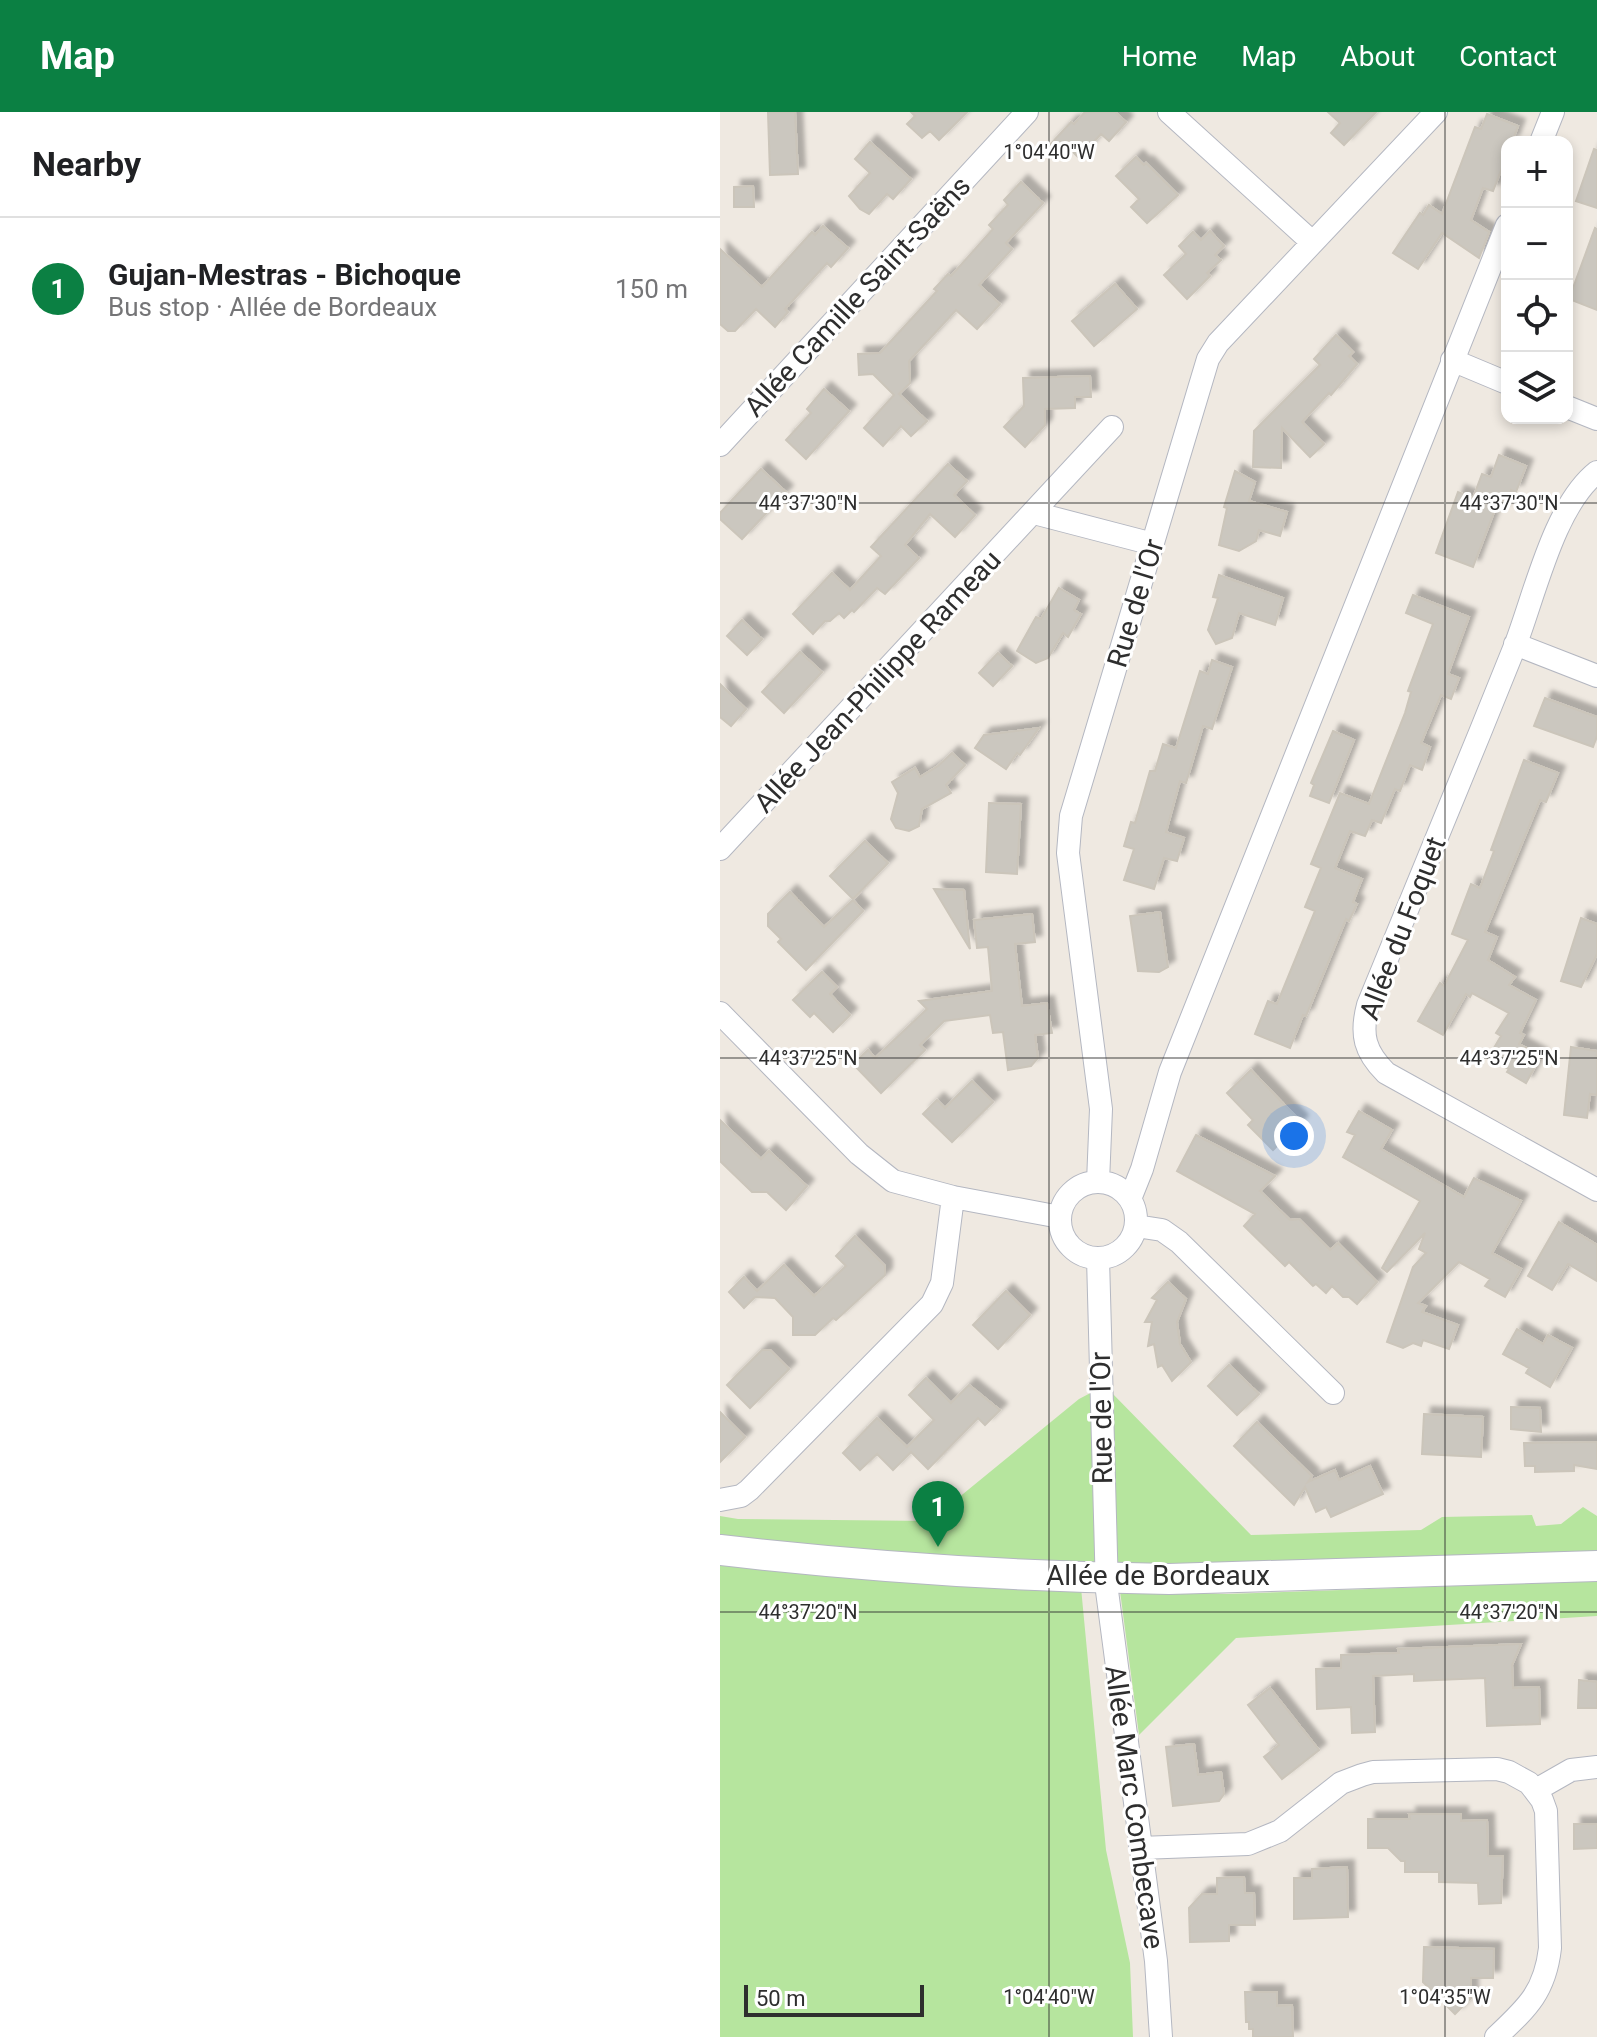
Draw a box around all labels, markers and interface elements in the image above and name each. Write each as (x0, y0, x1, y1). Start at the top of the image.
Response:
text: Map (40, 34, 115, 78)
text: Home (1122, 40, 1197, 73)
text: Map (1241, 40, 1297, 73)
text: About (1341, 40, 1415, 73)
text: Contact (1459, 40, 1557, 73)
map controls (1501, 136, 1573, 424)
button: + (1501, 136, 1573, 208)
text: 1°04'40"W (1003, 140, 1095, 164)
text: Nearby (32, 144, 141, 184)
street label: Allée Camille Saint-Saëns (737, 169, 977, 423)
button: − (1501, 208, 1573, 280)
text: Gujan-Mestras - Bichoque (108, 257, 461, 292)
text: 1 (51, 274, 65, 304)
text: 150 m (615, 274, 688, 304)
button: locate (1501, 280, 1573, 352)
text: Bus stop · Allée de Bordeaux (108, 292, 437, 322)
button: layers (1501, 352, 1573, 424)
text: 44°37'30"N (758, 491, 858, 515)
text: 44°37'30"N (1459, 491, 1559, 515)
street label: Rue de l'Or (1100, 534, 1171, 671)
street label: Allée Jean-Philippe Rameau (747, 543, 1008, 819)
street label: Allée du Foquet (1352, 832, 1452, 1024)
text: 44°37'25"N (758, 1046, 858, 1070)
text: 44°37'25"N (1459, 1046, 1559, 1070)
your location (1274, 1116, 1314, 1156)
street label: Rue de l'Or (1084, 1351, 1119, 1485)
pin: 1 (912, 1481, 964, 1547)
street label: Allée de Bordeaux (1046, 1559, 1270, 1592)
text: 44°37'20"N (758, 1600, 858, 1624)
text: 44°37'20"N (1459, 1600, 1559, 1624)
street label: Allée Marc Combecave (1098, 1663, 1171, 1951)
scale bar (744, 1981, 924, 2017)
text: 1°04'40"W (1003, 1985, 1095, 2009)
text: 1°04'35"W (1399, 1985, 1491, 2009)
text: 50 m (756, 1986, 805, 2011)

